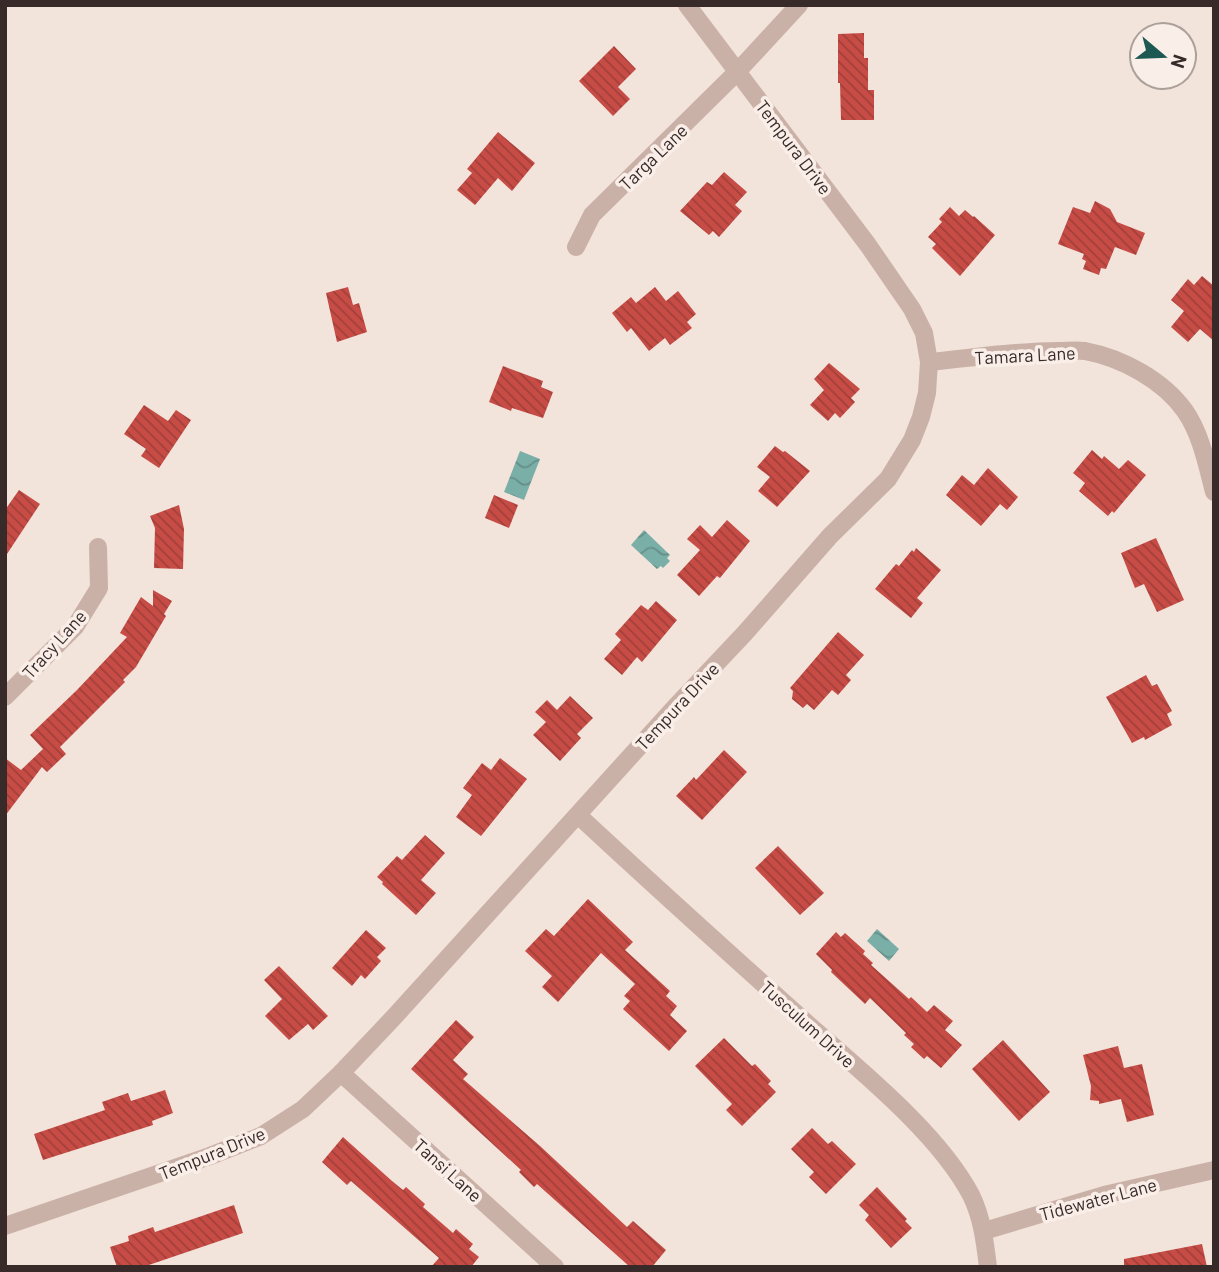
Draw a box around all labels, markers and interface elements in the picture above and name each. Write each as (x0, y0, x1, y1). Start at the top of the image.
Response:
north arrow (1128, 21, 1198, 91)
text: N (1167, 52, 1192, 71)
street label: Tempura Drive (751, 95, 837, 199)
street label: Targa Lane (614, 119, 692, 195)
street label: Tamara Lane (974, 341, 1076, 369)
street label: Tracy Lane (17, 605, 91, 683)
street label: Tempura Drive (631, 657, 723, 755)
street label: Tusculum Drive (756, 976, 860, 1072)
street label: Tempura Drive (156, 1122, 268, 1184)
street label: Tansi Lane (409, 1134, 487, 1206)
street label: Tidewater Lane (1037, 1173, 1159, 1225)

